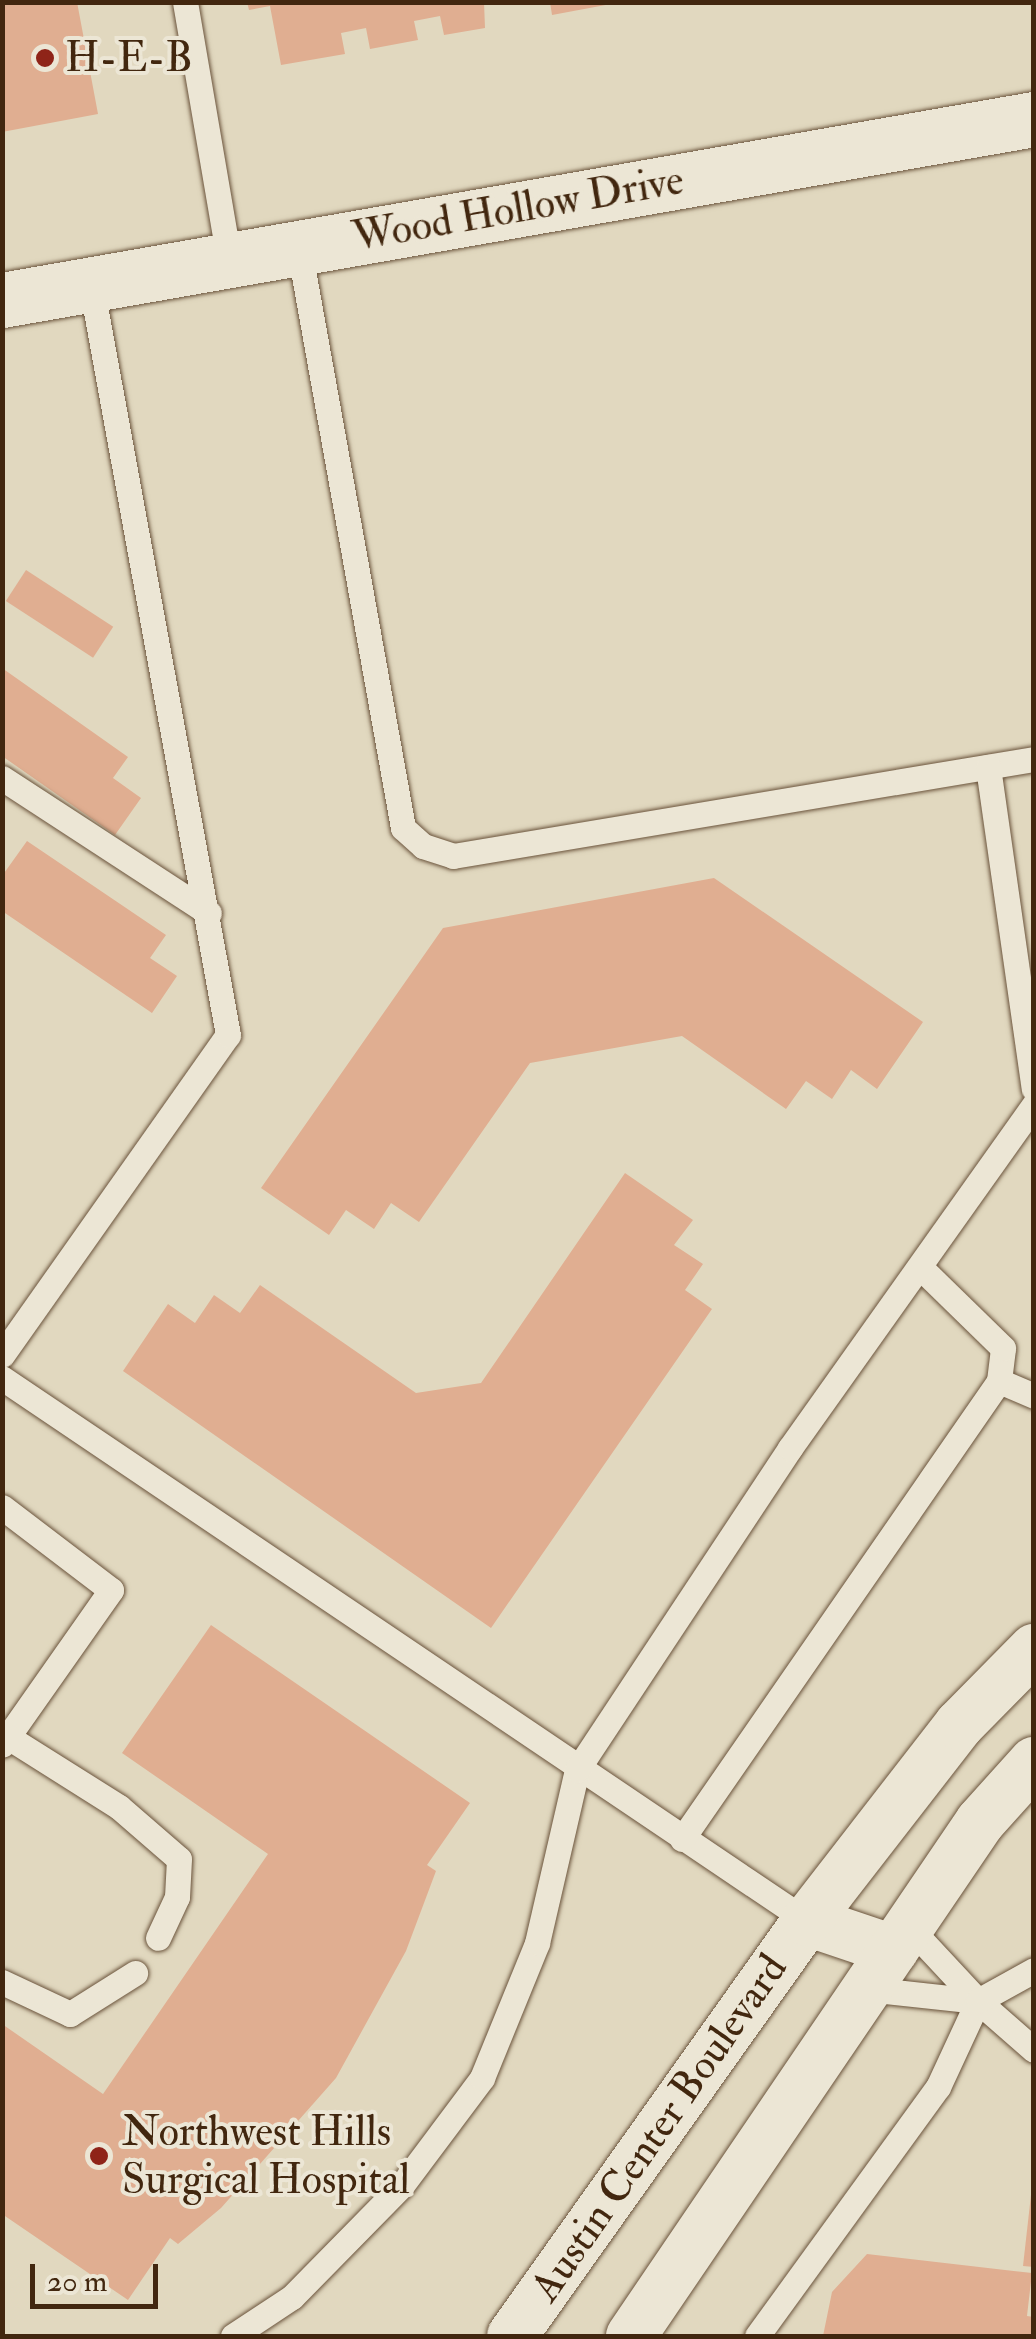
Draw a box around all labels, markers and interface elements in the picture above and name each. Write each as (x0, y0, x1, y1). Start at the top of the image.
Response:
place label: H-E-B (65, 33, 193, 83)
marker: H-E-B (34, 47, 56, 69)
street label: Wood Hollow Drive (349, 155, 687, 263)
street label: Austin Center Boulevard (520, 1945, 798, 2311)
place label: Northwest Hills Surgical Hospital (122, 2107, 410, 2206)
marker: Northwest Hills Surgical Hospital (86, 2143, 112, 2169)
scale bar (35, 2244, 162, 2306)
text: 20 m (47, 2263, 107, 2300)

